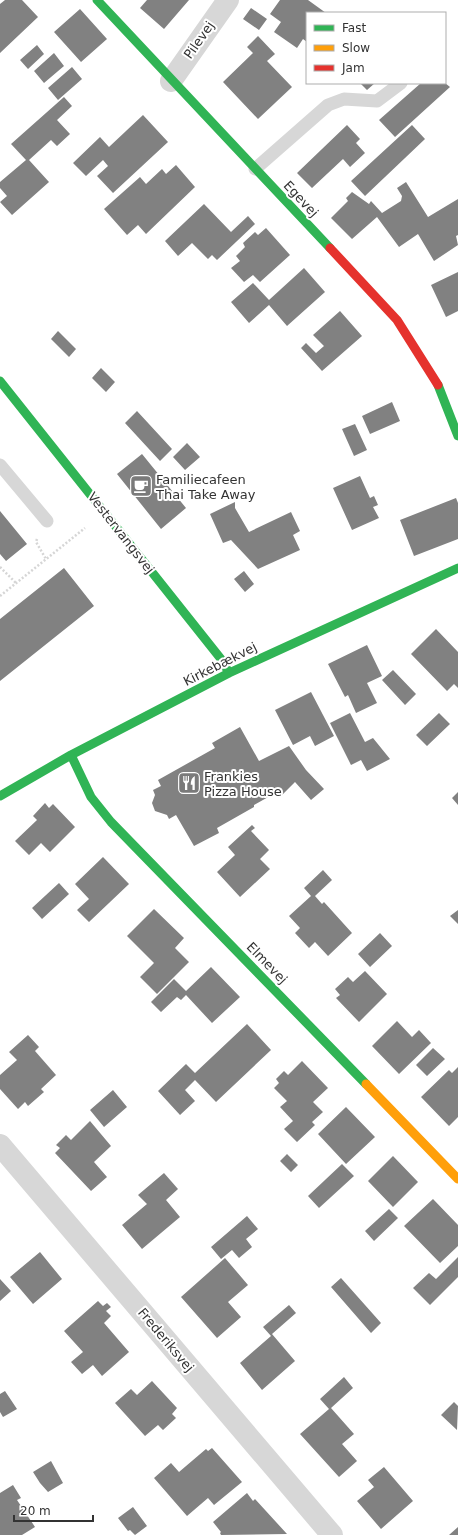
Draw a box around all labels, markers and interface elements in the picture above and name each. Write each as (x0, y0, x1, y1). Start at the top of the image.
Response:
legend (306, 12, 446, 84)
street label: Pilevej (181, 18, 217, 62)
text: Fast (342, 21, 366, 35)
text: Slow (342, 41, 370, 55)
text: Jam (341, 61, 365, 75)
street label: Egevej (281, 178, 321, 220)
place label: Familiecafeen Thai Take Away (155, 472, 256, 502)
cafe icon: Familiecafeen Thai Take Away (128, 473, 154, 499)
street label: Vestervangsvej (85, 489, 157, 577)
street label: Kirkebækvej (181, 639, 259, 689)
place label: Frankies Pizza House (204, 769, 282, 799)
restaurant icon: Frankies Pizza House (176, 770, 202, 796)
street label: Elmevej (244, 939, 290, 987)
street label: Frederiksvej (135, 1305, 197, 1375)
scale bar (14, 1497, 93, 1523)
text: 20 m (20, 1504, 51, 1518)

